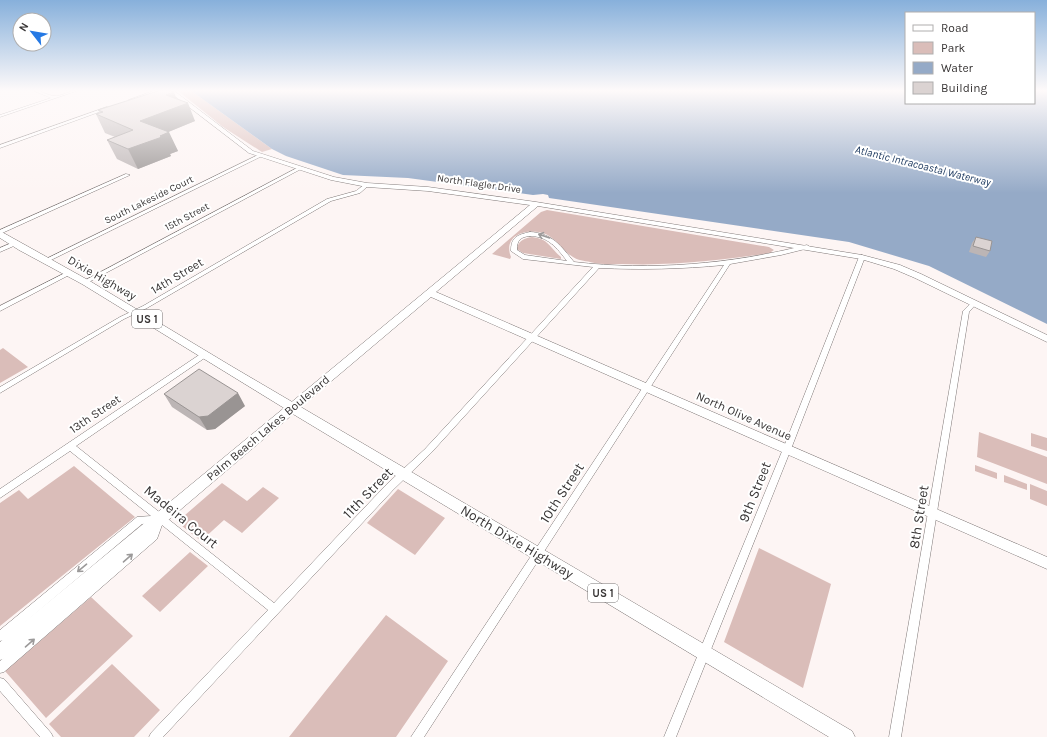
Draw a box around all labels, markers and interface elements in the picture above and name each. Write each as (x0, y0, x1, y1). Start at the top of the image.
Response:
north arrow (12, 12, 52, 52)
legend (905, 12, 1035, 104)
text: N (16, 20, 31, 34)
text: Road (941, 21, 969, 35)
text: Park (941, 41, 966, 55)
text: Water (941, 61, 974, 75)
text: Building (941, 81, 988, 95)
water label: Atlantic Intracoastal Waterway (854, 143, 993, 189)
street label: North Flagler Drive (436, 172, 522, 196)
street label: South Lakeside Court (103, 173, 196, 227)
street label: 15th Street (163, 200, 211, 234)
one-way arrow (539, 232, 551, 240)
street label: Dixie Highway (65, 253, 139, 303)
street label: 14th Street (148, 255, 206, 297)
road number: US 1 (132, 310, 162, 328)
street label: Palm Beach Lakes Boulevard (204, 372, 332, 484)
street label: North Olive Avenue (694, 389, 794, 443)
street label: 13th Street (67, 392, 124, 436)
street label: 9th Street (735, 459, 775, 525)
street label: 10th Street (536, 460, 588, 526)
street label: 11th Street (339, 464, 397, 522)
street label: Madeira Court (141, 482, 221, 552)
street label: 8th Street (906, 484, 932, 550)
street label: North Dixie Highway (457, 502, 577, 583)
one-way arrow (123, 553, 134, 562)
one-way arrow (77, 563, 88, 572)
road number: US 1 (588, 584, 618, 602)
one-way arrow (24, 638, 35, 647)

